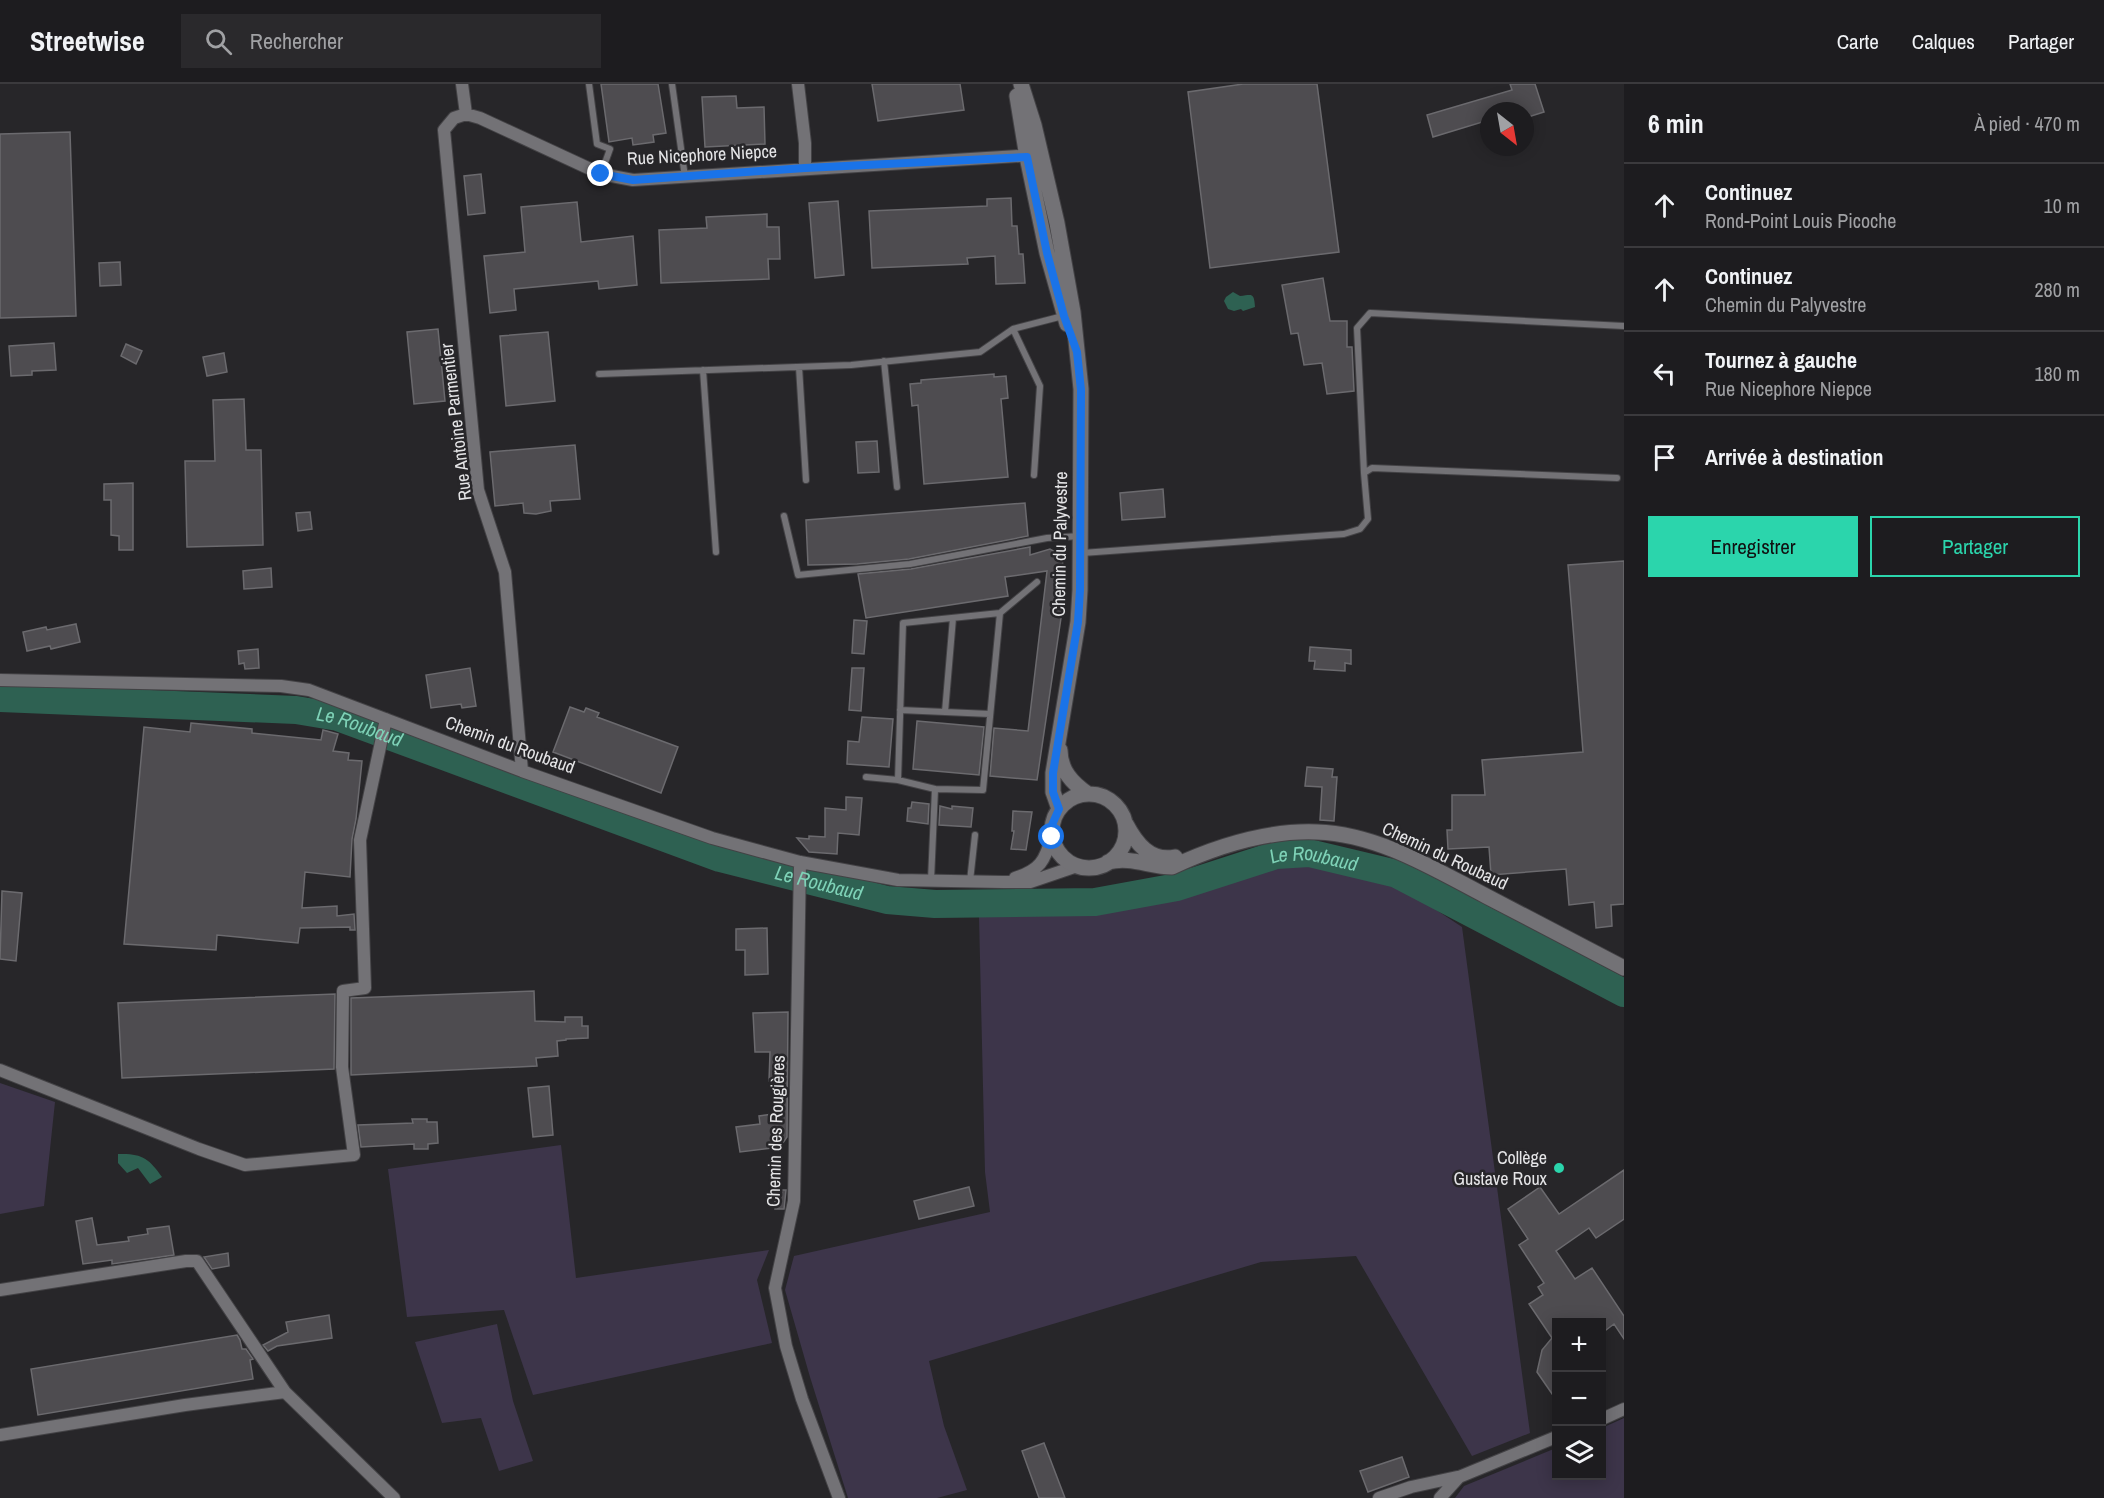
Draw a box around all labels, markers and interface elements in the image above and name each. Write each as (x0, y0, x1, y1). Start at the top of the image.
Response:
search box (181, 14, 601, 68)
text: Streetwise (30, 22, 145, 60)
icon: search (202, 25, 235, 58)
text: Rechercher (250, 26, 343, 56)
text: Carte (1837, 27, 1879, 56)
text: Calques (1912, 27, 1975, 56)
text: Partager (2008, 27, 2074, 56)
north arrow (1480, 102, 1534, 156)
text: 6 min (1648, 106, 1704, 141)
text: À pied · 470 m (1974, 110, 2080, 137)
street label: Rue Nicephore Niepce (626, 138, 778, 171)
route end (587, 160, 613, 186)
text: Continuez (1705, 177, 1792, 207)
icon: ahead (1648, 189, 1681, 222)
text: 10 m (2044, 192, 2080, 219)
text: Rond-Point Louis Picoche (1705, 207, 1896, 234)
text: Continuez (1705, 261, 1792, 291)
icon: ahead (1648, 273, 1681, 306)
text: 280 m (2034, 276, 2080, 303)
text: Chemin du Palyvestre (1705, 291, 1866, 318)
street label: Rue Antoine Parmentier (433, 342, 478, 502)
text: Tournez à gauche (1705, 345, 1857, 375)
icon: left (1648, 357, 1681, 390)
text: 180 m (2034, 360, 2080, 387)
text: Rue Nicephore Niepce (1705, 375, 1872, 402)
icon: arrive (1648, 441, 1681, 474)
text: Arrivée à destination (1705, 442, 1883, 472)
street label: Chemin du Palyvestre (1046, 471, 1073, 617)
button: Enregistrer (1648, 516, 1858, 577)
button: Partager (1870, 516, 2080, 577)
water label: Le Roubaud (315, 700, 407, 753)
street label: Chemin du Roubaud (442, 709, 578, 780)
street label: Chemin du Roubaud (1378, 815, 1512, 896)
route start (1038, 823, 1064, 849)
water label: Le Roubaud (1266, 839, 1362, 877)
water label: Le Roubaud (772, 858, 867, 907)
street label: Chemin des Rougières (760, 1055, 791, 1207)
place label: Collège Gustave Roux (1453, 1145, 1548, 1191)
marker: Collège Gustave Roux (1552, 1161, 1566, 1175)
map controls (1552, 1318, 1606, 1480)
button: + (1552, 1318, 1606, 1372)
button: − (1552, 1372, 1606, 1426)
button: layers (1552, 1426, 1606, 1480)

